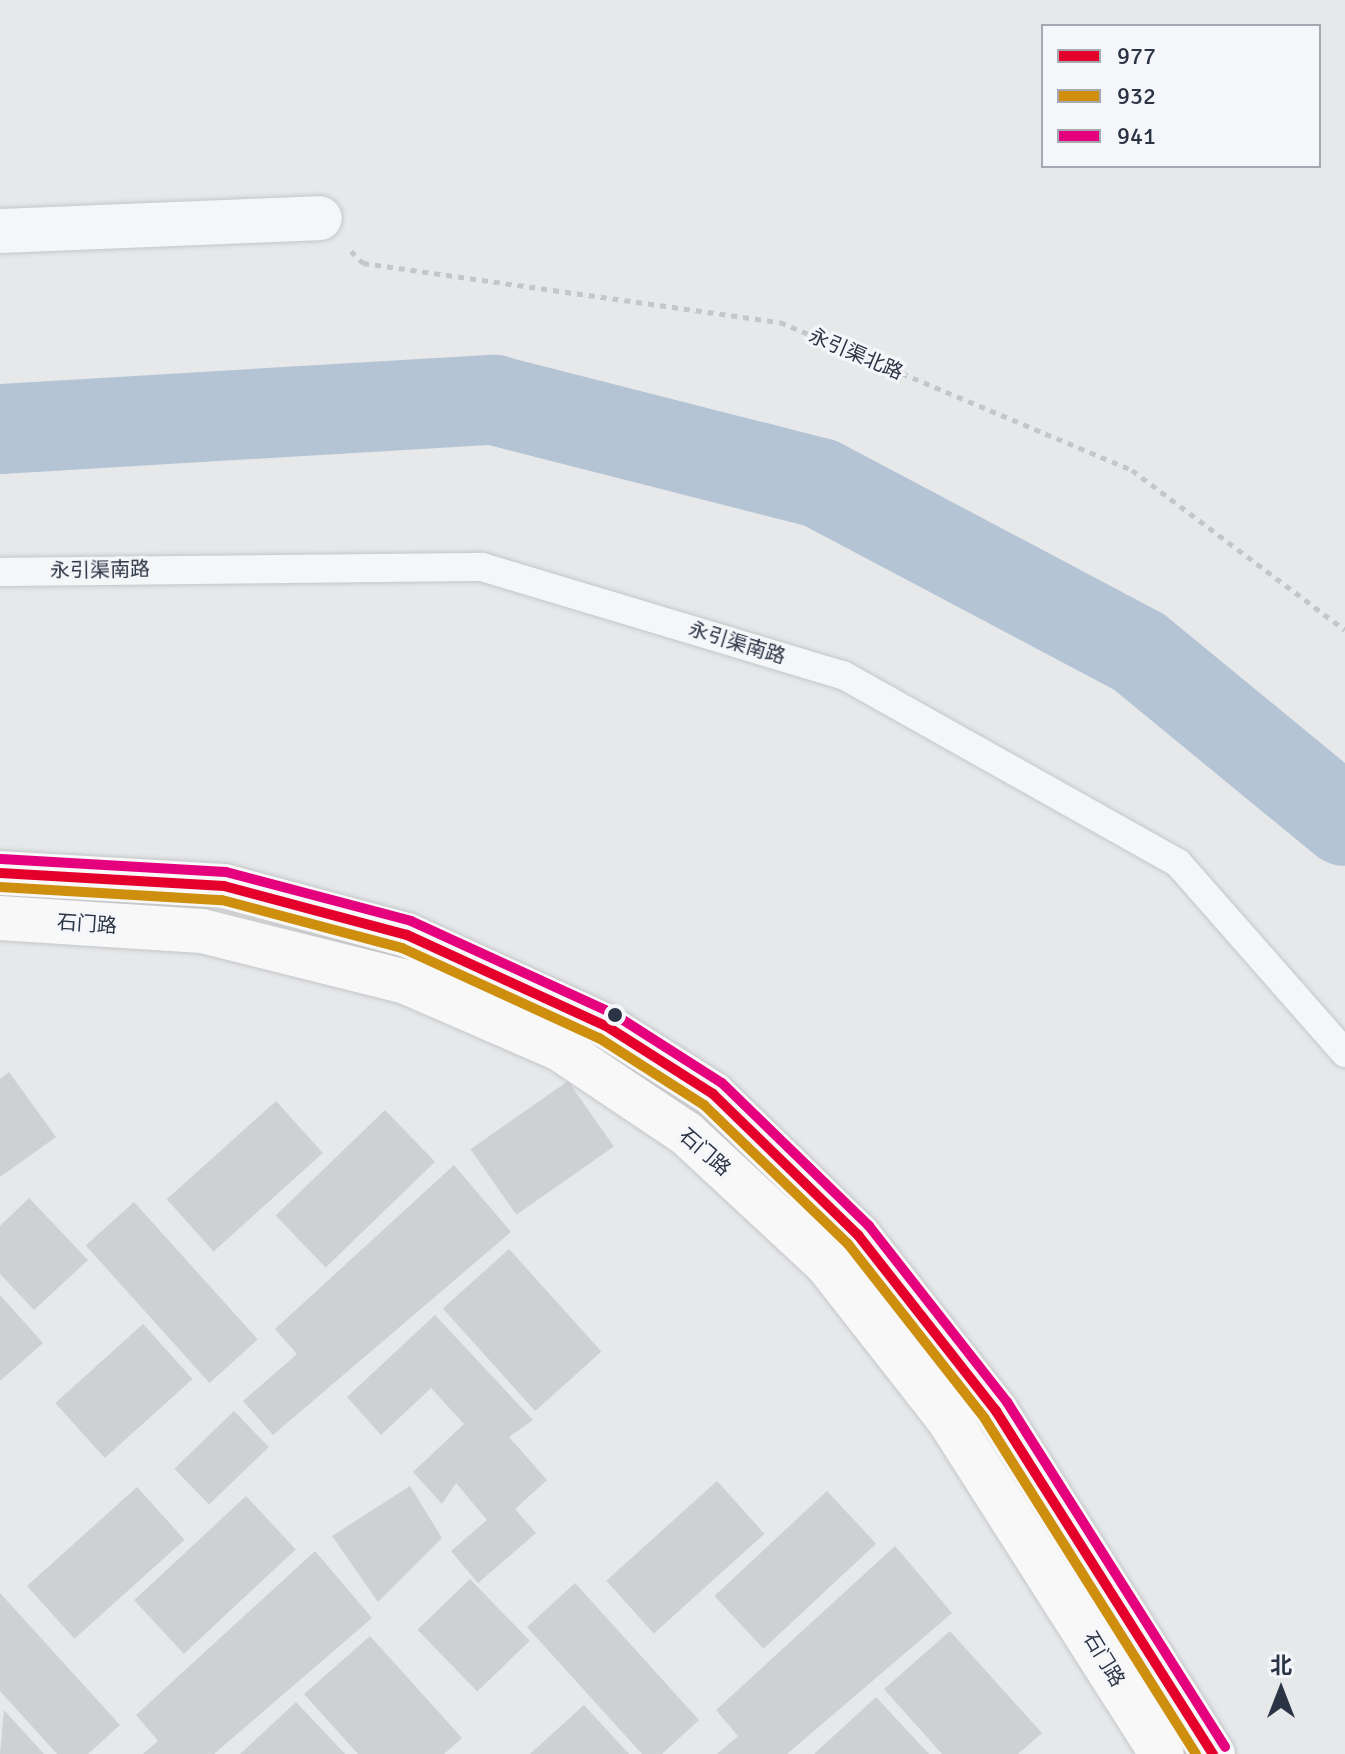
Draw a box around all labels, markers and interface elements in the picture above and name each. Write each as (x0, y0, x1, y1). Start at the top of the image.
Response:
legend (1041, 24, 1321, 168)
text: 977 (1117, 41, 1156, 71)
text: 932 (1117, 81, 1156, 111)
text: 941 (1117, 121, 1156, 151)
street label: 永引渠北路 (805, 323, 907, 385)
street label: 永引渠南路 (50, 557, 150, 583)
street label: 永引渠南路 (686, 617, 788, 669)
street label: 石门路 (56, 910, 118, 938)
unlabelled marker (607, 1007, 623, 1023)
street label: 石门路 (674, 1123, 736, 1181)
street label: 石门路 (1078, 1627, 1130, 1691)
north arrow (1241, 1650, 1321, 1730)
text: 北 (1270, 1652, 1292, 1679)

